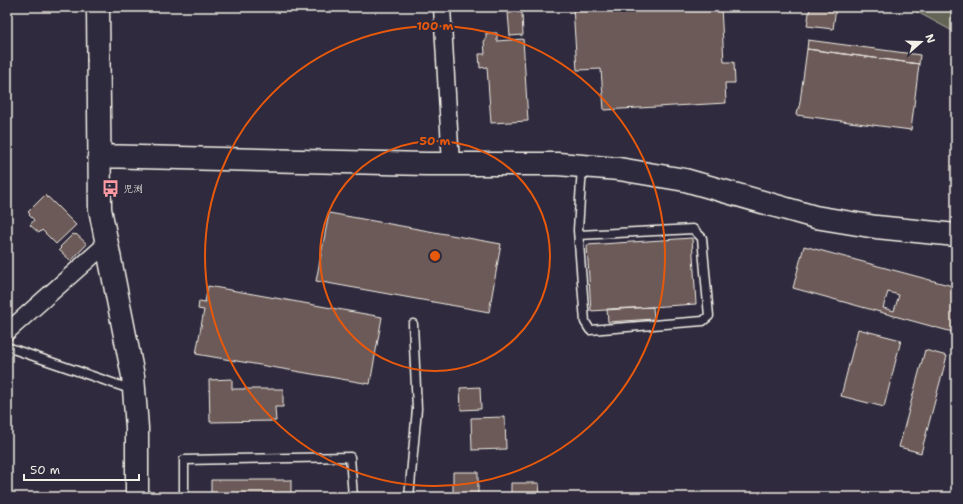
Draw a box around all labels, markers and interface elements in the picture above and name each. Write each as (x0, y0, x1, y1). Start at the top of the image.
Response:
text: 100 m (417, 18, 454, 34)
north arrow (901, 22, 941, 62)
text: N (921, 32, 939, 46)
text: 50 m (420, 133, 451, 149)
bus stop icon: 児渕 (100, 178, 120, 198)
place label: 児渕 (123, 182, 143, 195)
centre of rings (428, 249, 442, 263)
scale bar (24, 456, 139, 482)
text: 50 m (30, 462, 60, 478)

